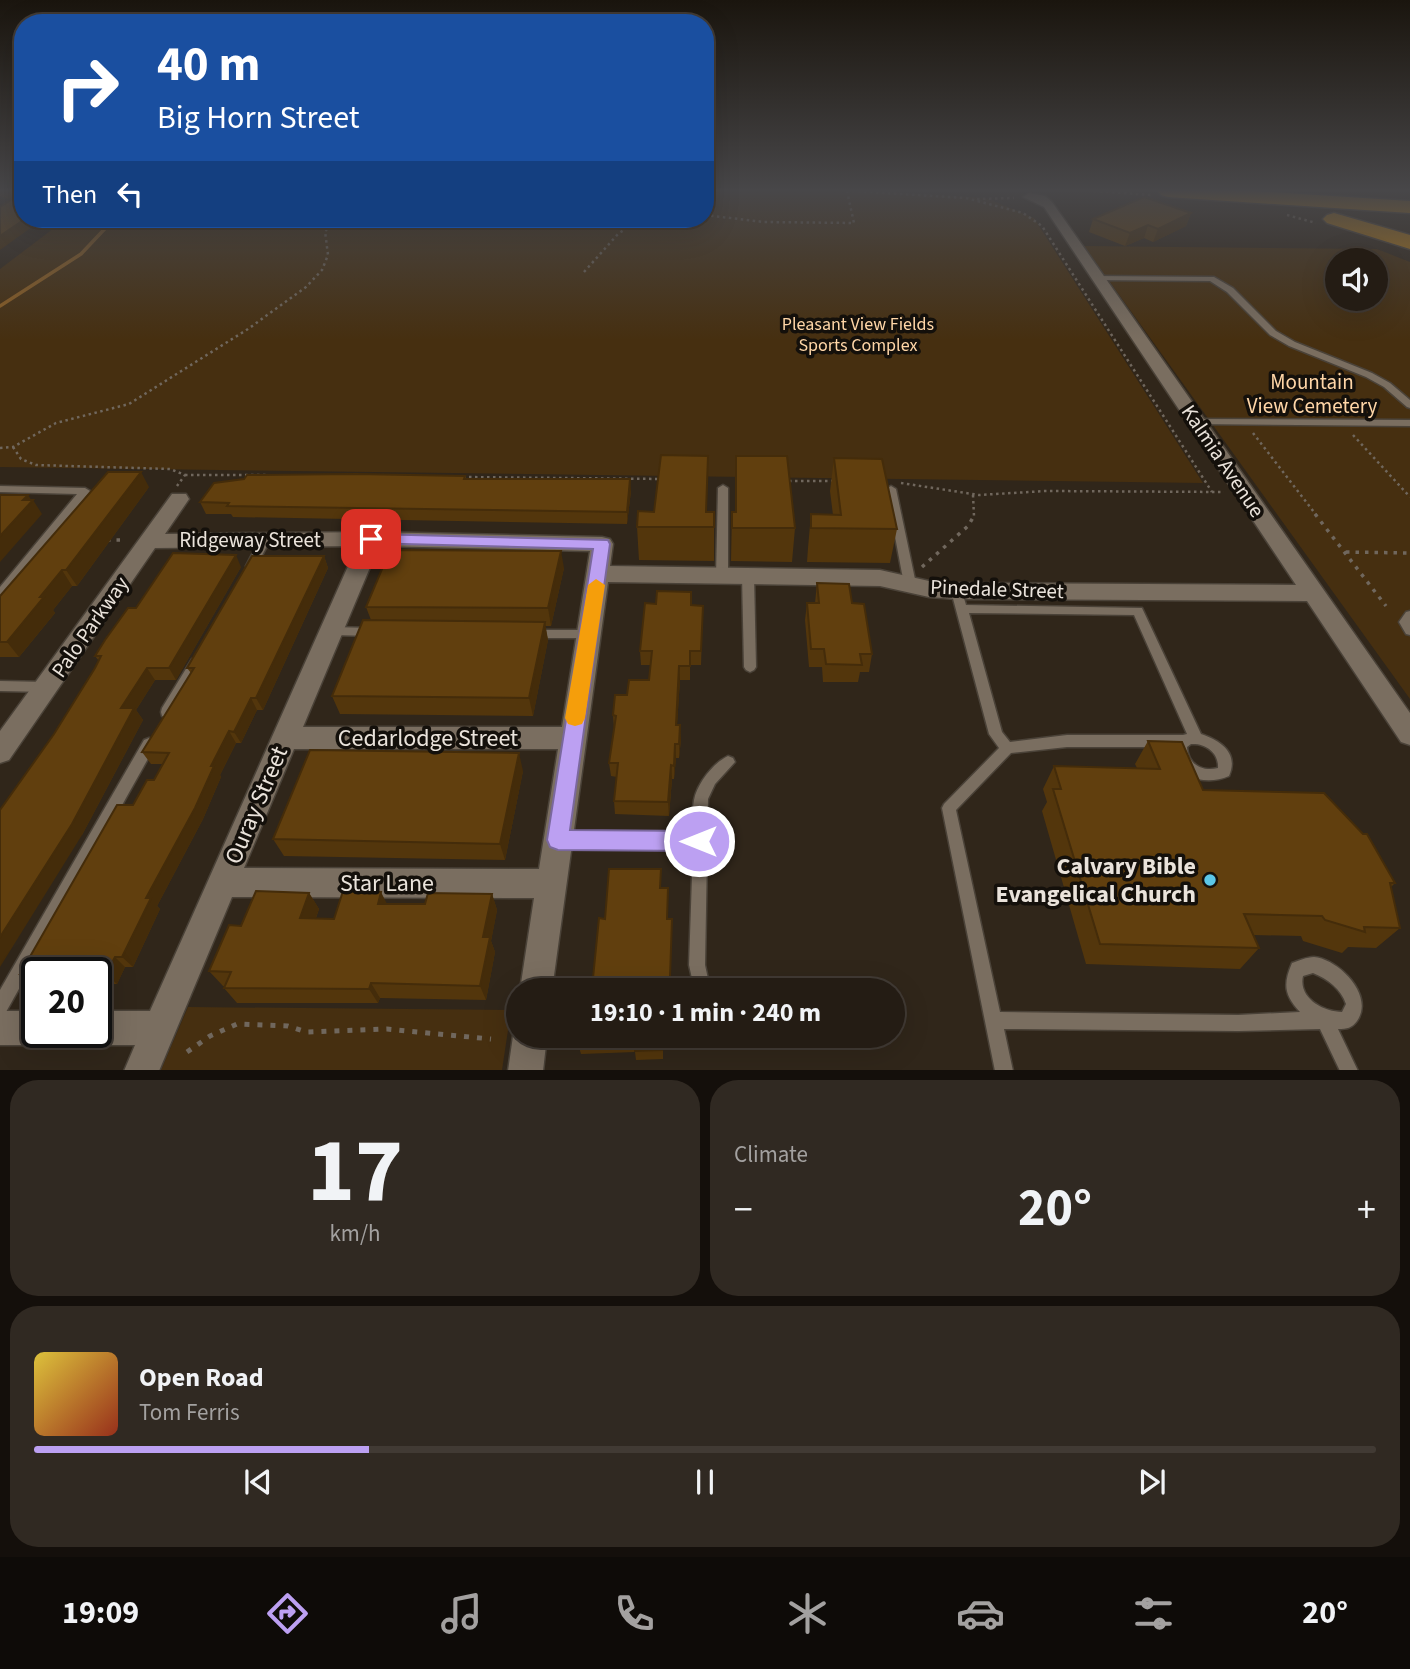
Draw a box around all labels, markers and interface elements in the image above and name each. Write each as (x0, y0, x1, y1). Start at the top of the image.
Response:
text: 40 m (157, 30, 261, 100)
icon: right (42, 42, 133, 133)
text: Big Horn Street (157, 95, 360, 141)
icon: left (111, 175, 149, 213)
text: Then (42, 176, 97, 213)
map controls (1325, 248, 1388, 311)
button: sound (1325, 248, 1388, 311)
park label: Pleasant View Fields Sports Complex (782, 312, 934, 358)
park label: Mountain View Cemetery (1247, 367, 1378, 421)
street label: Kalmia Avenue (1174, 399, 1272, 523)
pin (341, 509, 401, 569)
icon: arrive (352, 520, 390, 558)
street label: Ridgeway Street (179, 525, 321, 555)
street label: Palo Parkway (44, 570, 136, 684)
street label: Pinedale Street (930, 572, 1064, 606)
street label: Cedarlodge Street (338, 721, 518, 756)
street label: Ouray Street (216, 741, 297, 870)
position arrow (662, 804, 736, 878)
place label: Calvary Bible Evangelical Church (995, 849, 1196, 912)
street label: Star Lane (340, 866, 434, 901)
marker: Calvary Bible Evangelical Church (1202, 872, 1218, 888)
speed limit sign: 20 (21, 957, 112, 1048)
text: 19:10 · 1 min · 240 m (590, 994, 821, 1031)
text: 17 (307, 1107, 403, 1236)
text: Climate (734, 1138, 808, 1171)
text: 20° (1018, 1172, 1092, 1246)
text: − (734, 1183, 753, 1237)
text: + (1357, 1183, 1376, 1237)
text: km/h (329, 1217, 381, 1250)
text: Open Road (139, 1359, 264, 1396)
text: Tom Ferris (139, 1396, 240, 1429)
icon: previous (239, 1463, 277, 1501)
icon: pause (686, 1463, 724, 1501)
icon: next (1133, 1463, 1171, 1501)
icon: directions (263, 1589, 312, 1638)
icon: music (437, 1589, 486, 1638)
icon: phone (610, 1589, 659, 1638)
icon: climate (783, 1589, 832, 1638)
icon: car (956, 1589, 1005, 1638)
icon: filters (1129, 1589, 1178, 1638)
text: 19:09 (62, 1590, 139, 1636)
text: 20° (1302, 1590, 1348, 1636)

